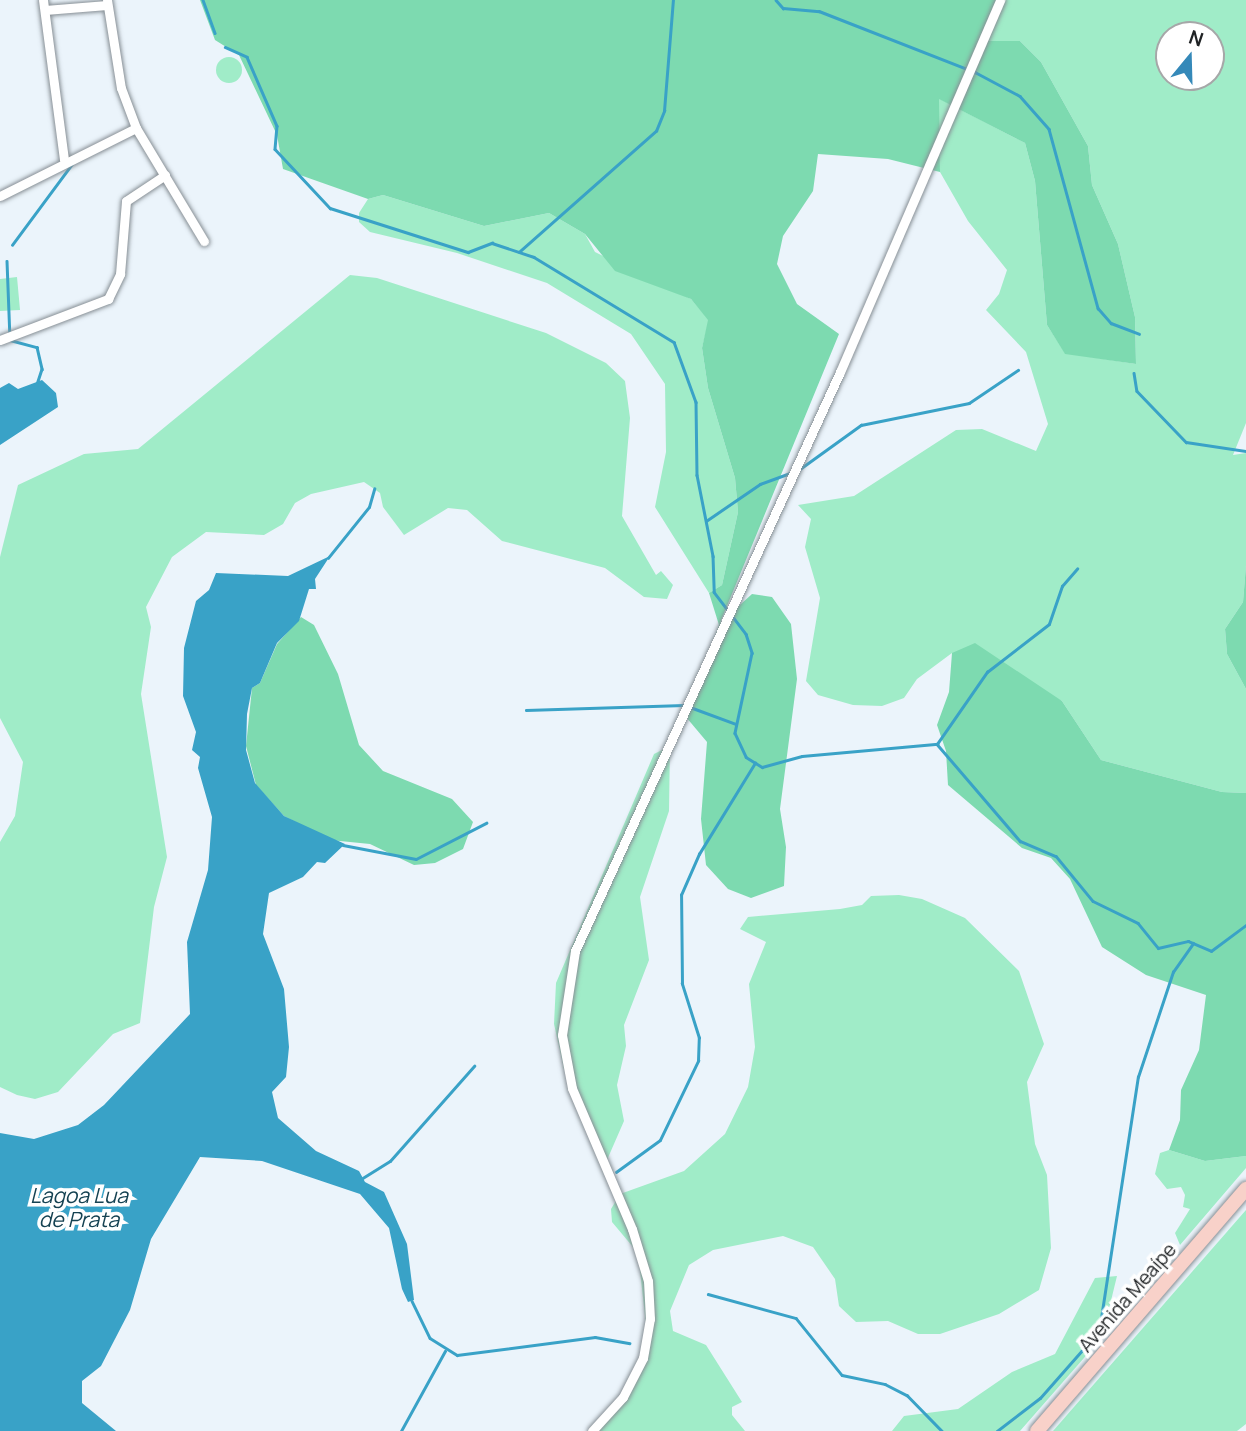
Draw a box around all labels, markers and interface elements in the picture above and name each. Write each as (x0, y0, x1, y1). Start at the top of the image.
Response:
north arrow (1155, 21, 1225, 91)
text: N (1185, 24, 1207, 53)
water label: Lagoa Lua de Prata (30, 1182, 128, 1232)
street label: Avenida Meaípe (1074, 1239, 1182, 1357)

